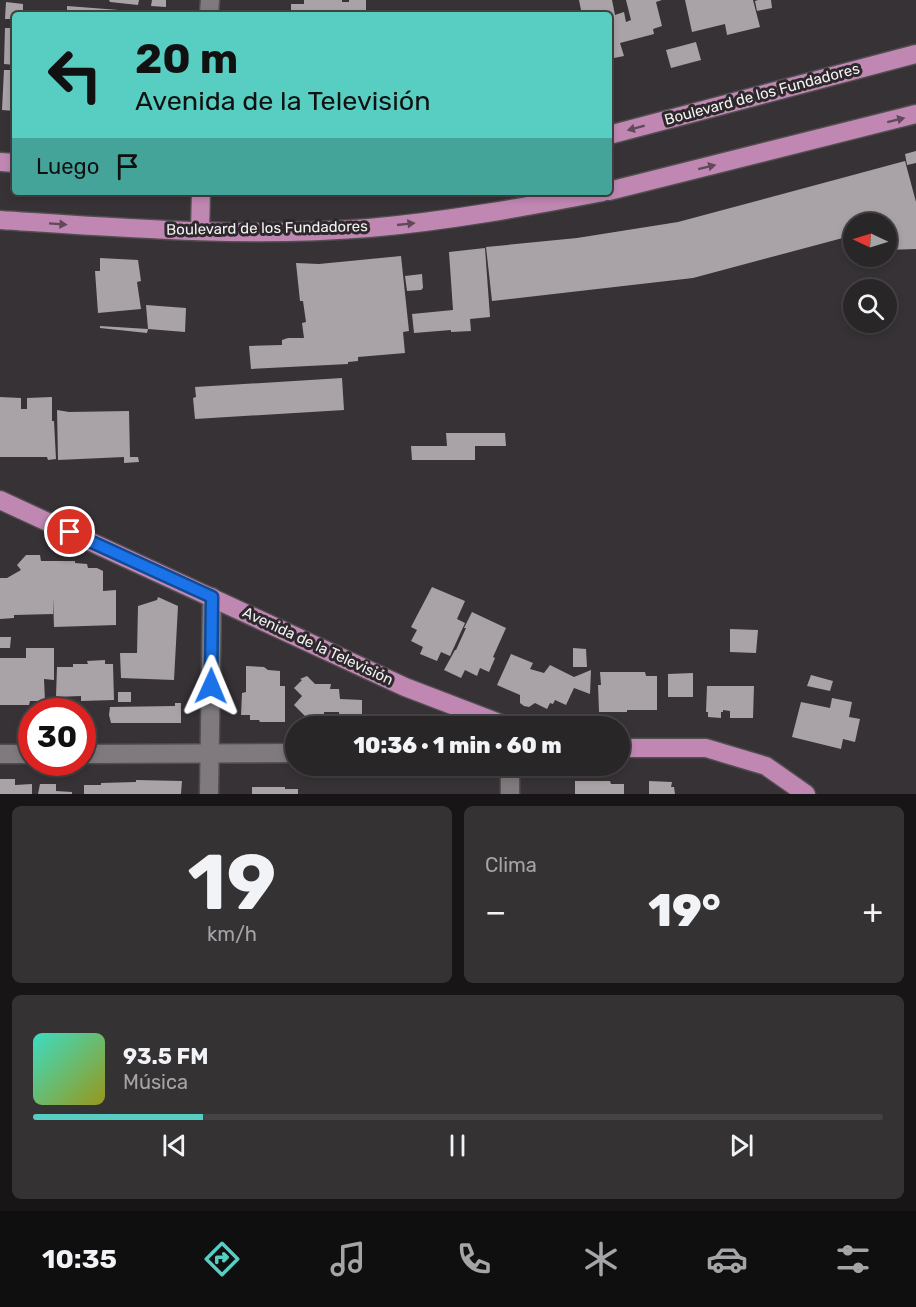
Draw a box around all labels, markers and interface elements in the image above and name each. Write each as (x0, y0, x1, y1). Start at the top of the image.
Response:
text: 20 m (135, 34, 238, 84)
icon: left (36, 36, 114, 114)
street label: Boulevard de los Fundadores (662, 59, 862, 129)
text: Avenida de la Televisión (135, 85, 431, 117)
one-way arrow (887, 114, 905, 124)
one-way arrow (627, 124, 645, 133)
icon: arrive (111, 150, 144, 183)
text: Luego (36, 153, 99, 180)
one-way arrow (697, 161, 716, 171)
north arrow (843, 213, 897, 267)
map controls (843, 213, 897, 333)
street label: Boulevard de los Fundadores (166, 217, 368, 239)
one-way arrow (49, 219, 68, 229)
one-way arrow (396, 219, 415, 228)
button: search (843, 279, 897, 333)
pin (44, 506, 95, 557)
icon: arrive (53, 515, 86, 548)
street label: Avenida de la Televisión (240, 603, 396, 689)
position arrow (179, 654, 243, 718)
speed limit sign: 30 (18, 698, 96, 776)
text: 10:36 · 1 min · 60 m (353, 732, 562, 759)
text: 19 (188, 836, 276, 929)
text: Clima (485, 853, 537, 877)
text: 19° (648, 884, 721, 937)
text: − (485, 892, 506, 931)
text: + (862, 892, 883, 931)
text: km/h (207, 922, 257, 946)
text: 93.5 FM (123, 1043, 208, 1070)
text: Música (123, 1070, 188, 1094)
icon: previous (158, 1129, 191, 1162)
icon: pause (441, 1129, 474, 1162)
icon: next (725, 1129, 758, 1162)
icon: directions (201, 1238, 243, 1280)
icon: music (327, 1238, 369, 1280)
icon: phone (453, 1238, 495, 1280)
icon: climate (580, 1238, 622, 1280)
icon: car (706, 1238, 748, 1280)
icon: filters (832, 1238, 874, 1280)
text: 10:35 (42, 1243, 117, 1275)

